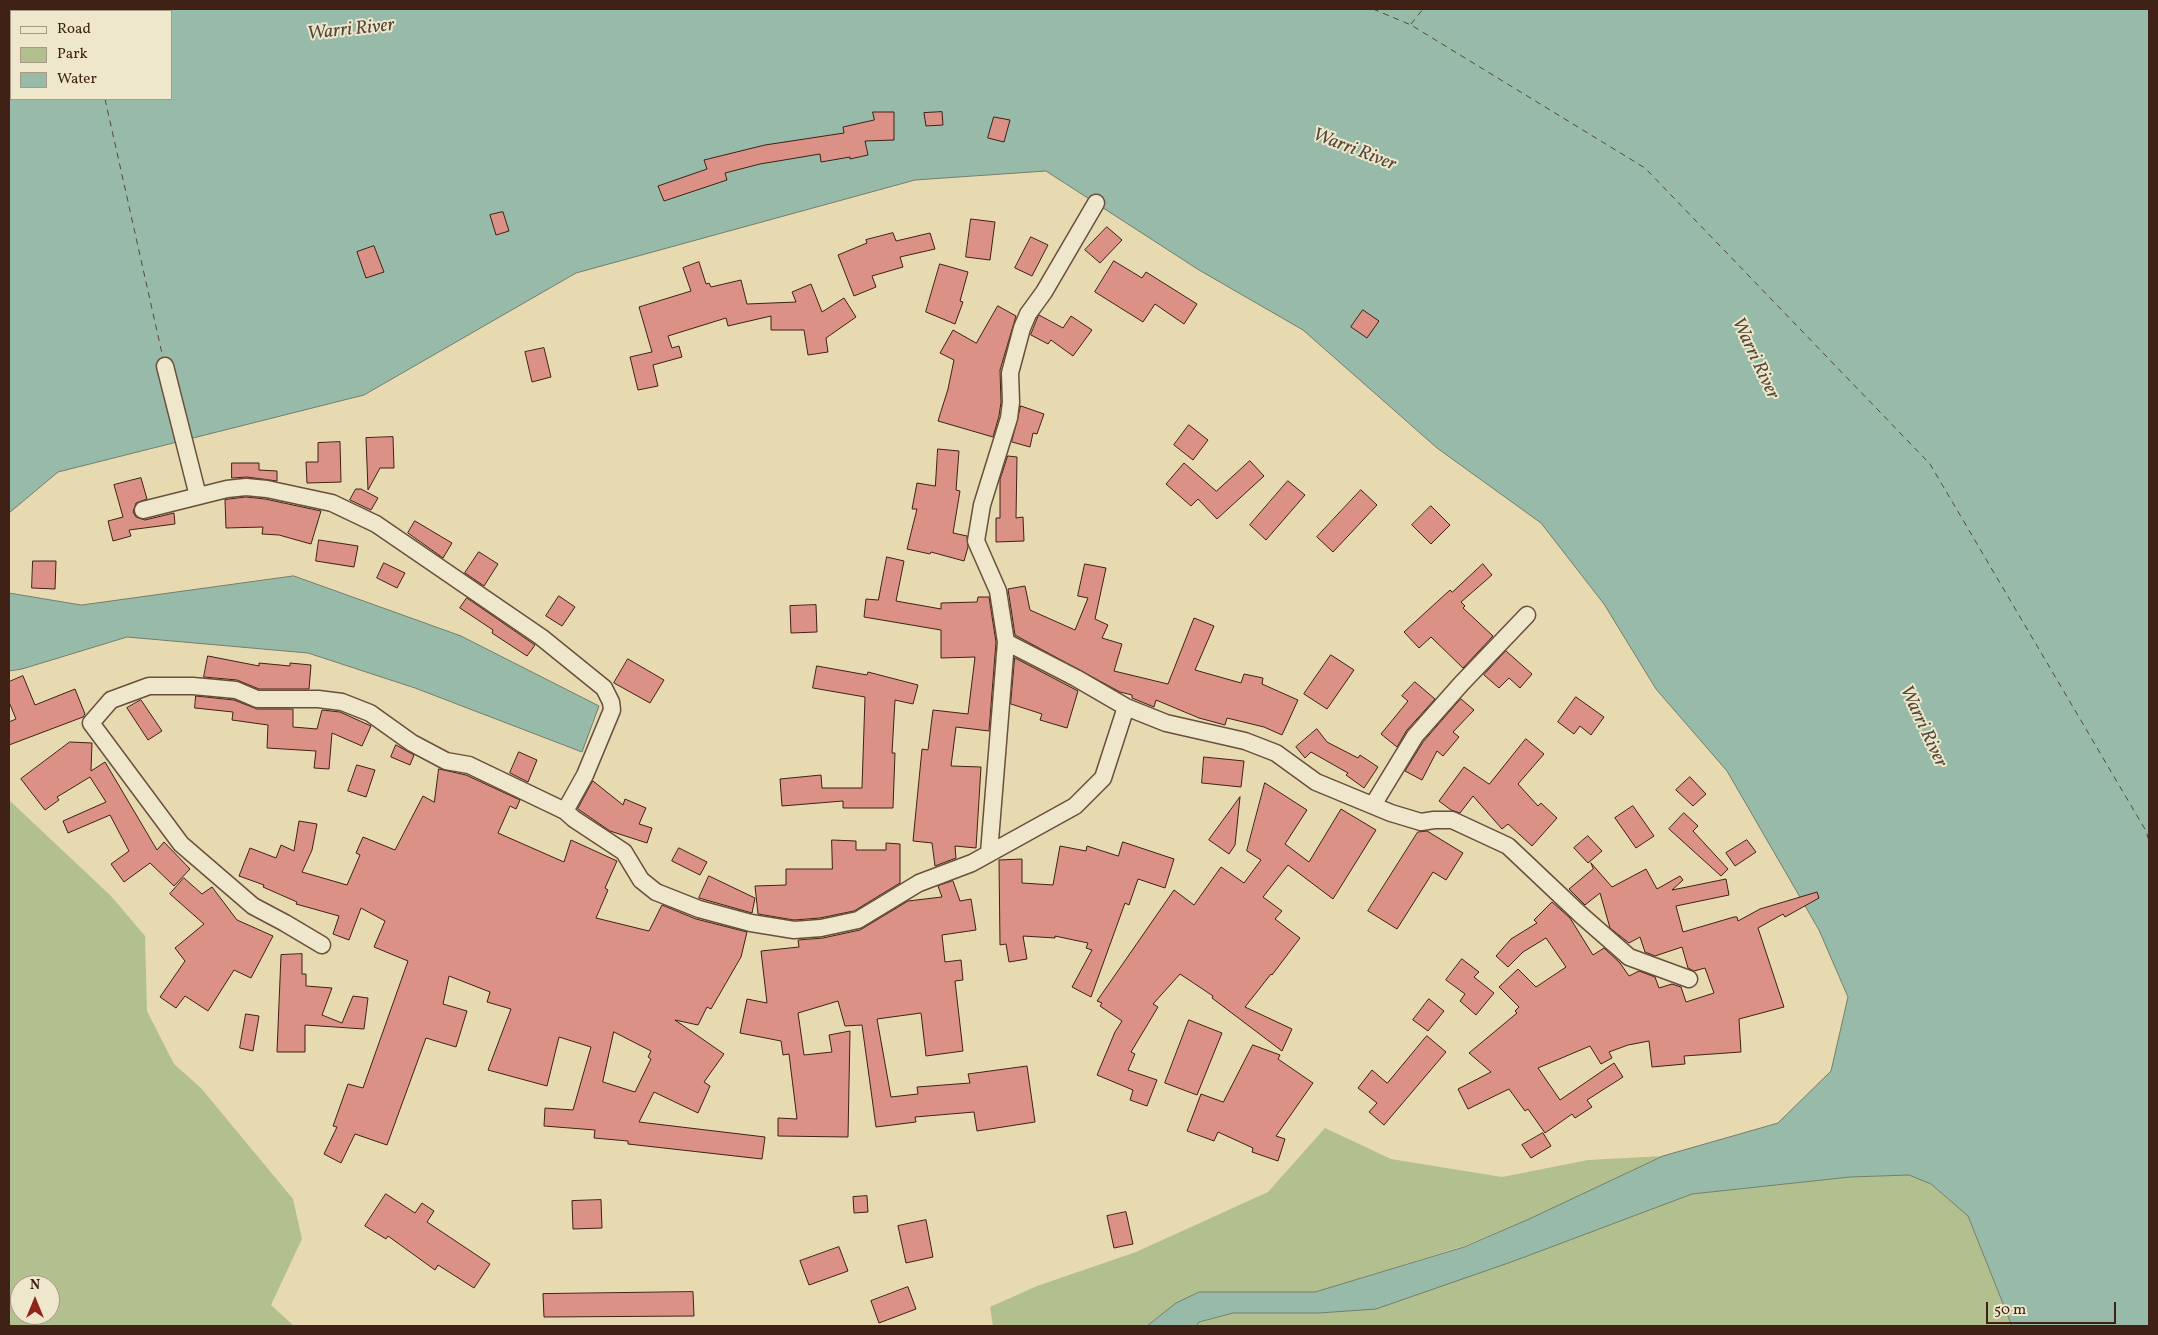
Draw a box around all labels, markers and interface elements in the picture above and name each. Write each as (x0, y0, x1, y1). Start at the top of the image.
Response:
legend (10, 10, 172, 100)
water label: Warri River (306, 15, 396, 47)
text: Road (57, 19, 91, 40)
text: Park (57, 44, 88, 65)
text: Water (57, 69, 97, 90)
water label: Warri River (1309, 125, 1399, 177)
water label: Warri River (1725, 314, 1783, 404)
water label: Warri River (1893, 682, 1951, 772)
north arrow (10, 1275, 60, 1325)
text: N (30, 1276, 40, 1295)
scale bar (1988, 1292, 2118, 1324)
text: 50 m (1994, 1300, 2026, 1321)

